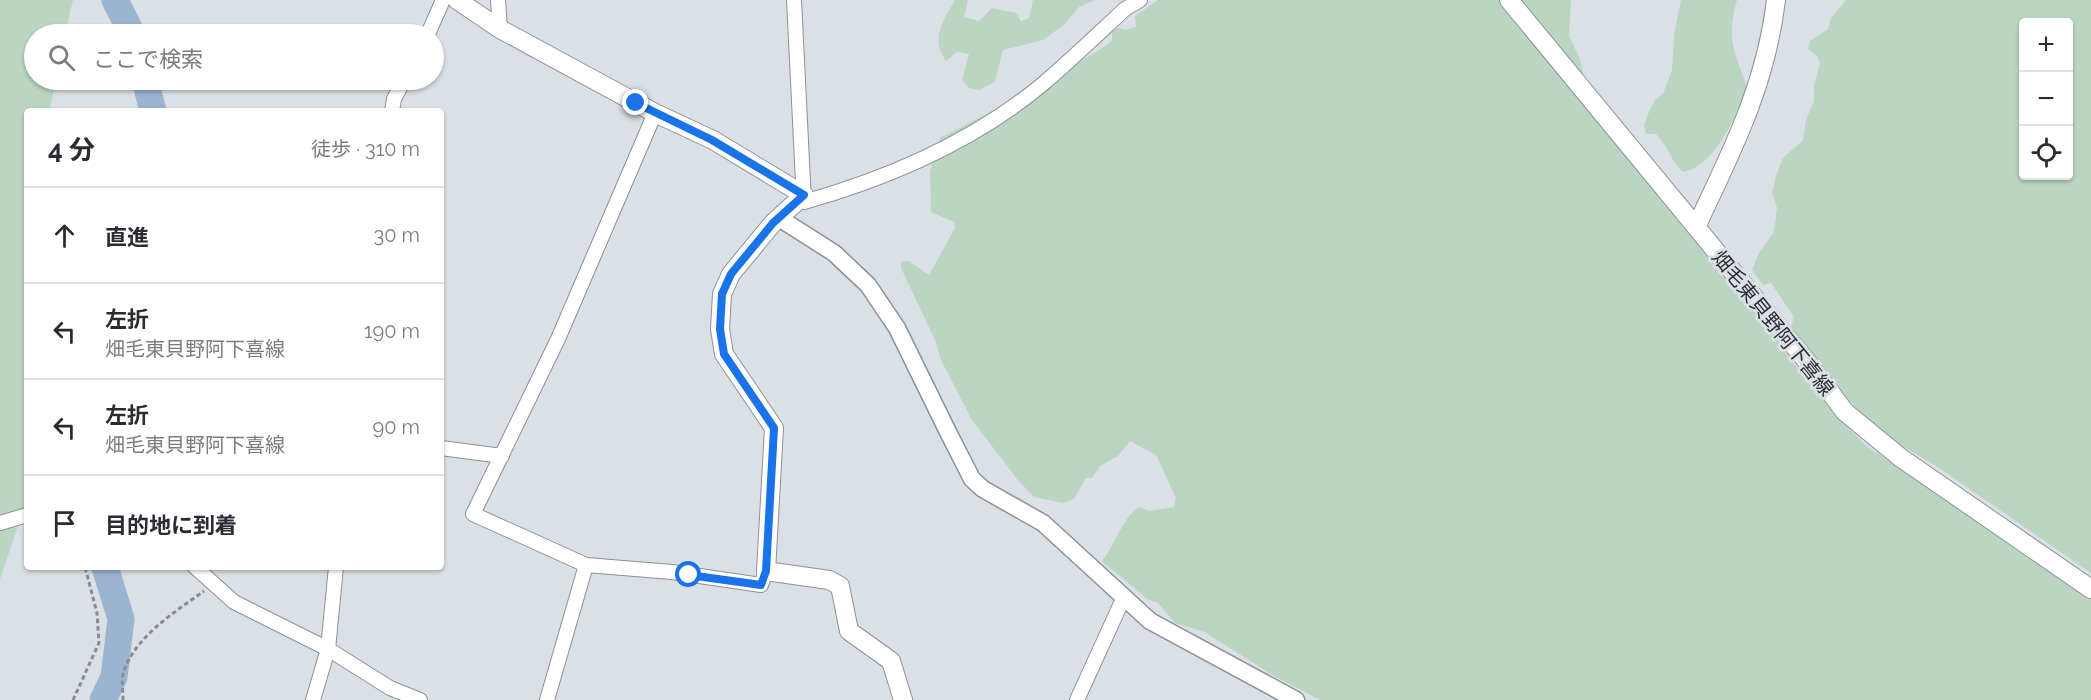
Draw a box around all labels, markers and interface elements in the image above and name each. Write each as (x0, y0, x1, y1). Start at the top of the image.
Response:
map controls (2019, 18, 2073, 180)
button: + (2019, 18, 2073, 72)
search box (24, 24, 444, 90)
icon: search (45, 41, 78, 74)
text: ここで検索 (93, 46, 203, 72)
button: − (2019, 72, 2073, 126)
route end (622, 89, 648, 115)
button: locate (2019, 126, 2073, 180)
text: 4 分 (48, 135, 95, 165)
text: 徒歩 · 310 m (311, 137, 420, 161)
icon: ahead (48, 219, 81, 252)
text: 30 m (374, 223, 420, 247)
text: 直進 (105, 224, 149, 250)
street label: 畑毛東貝野阿下喜線 (1707, 246, 1839, 400)
text: 左折 (105, 306, 149, 332)
icon: left (48, 315, 81, 348)
text: 190 m (364, 319, 420, 343)
text: 畑毛東貝野阿下喜線 (105, 337, 285, 361)
text: 左折 (105, 402, 149, 428)
icon: left (48, 411, 81, 444)
text: 90 m (373, 415, 420, 439)
text: 畑毛東貝野阿下喜線 (105, 433, 285, 457)
icon: arrive (48, 507, 81, 540)
text: 目的地に到着 (105, 512, 237, 538)
route start (675, 561, 701, 587)

